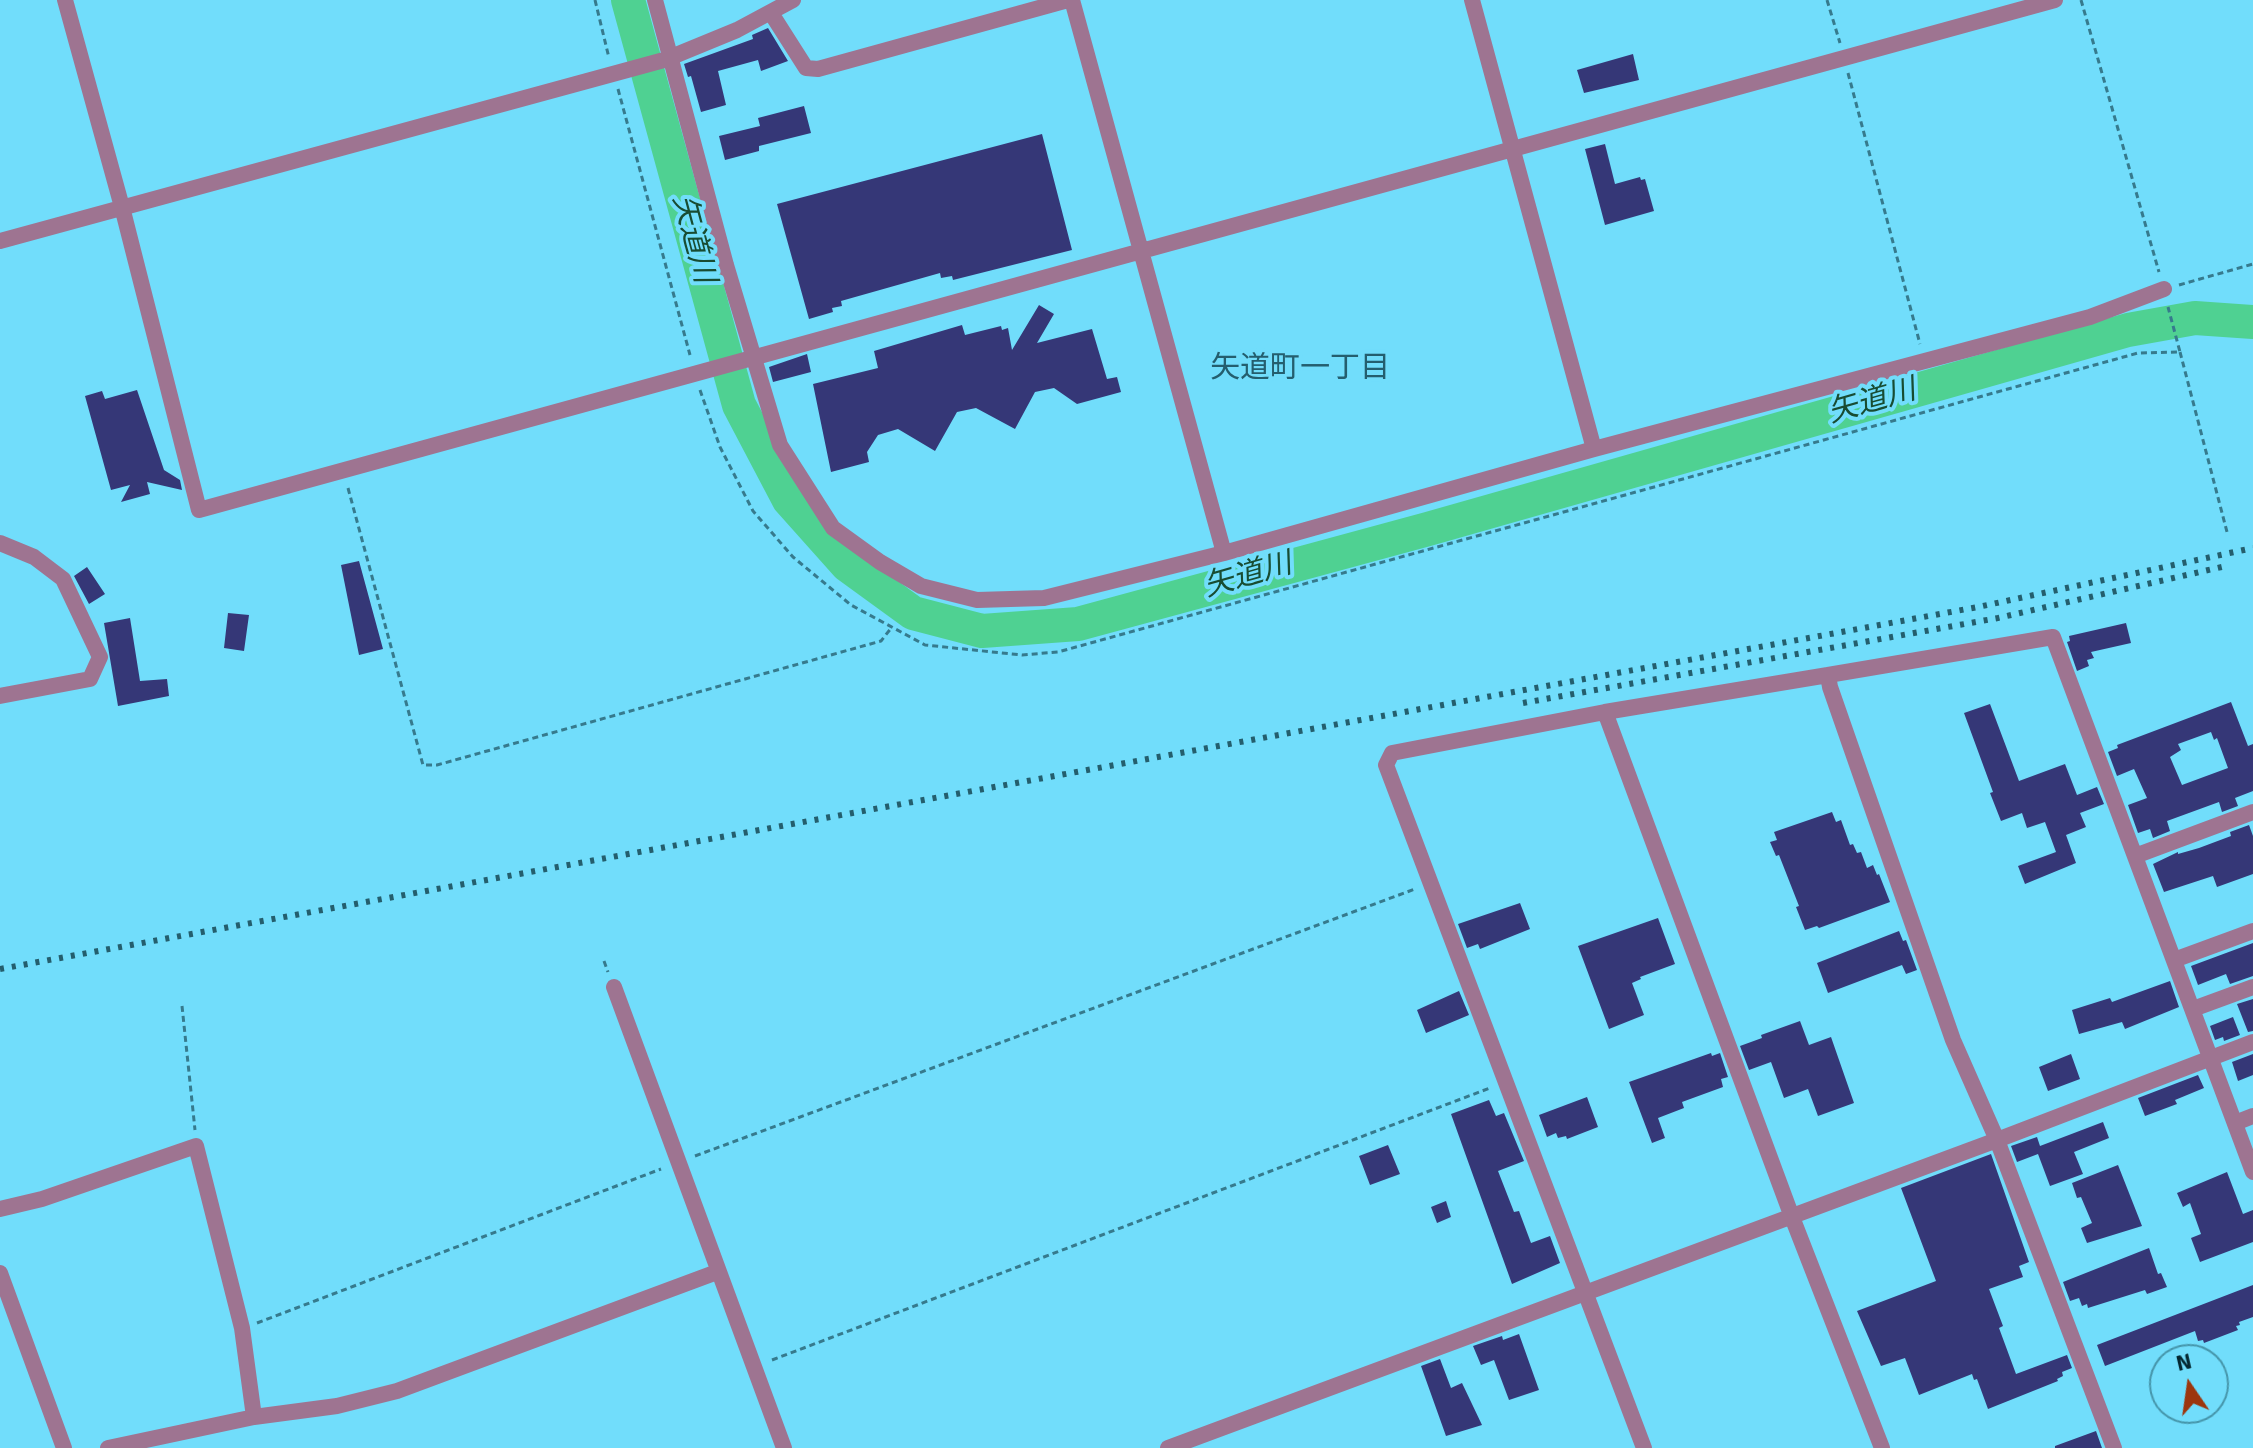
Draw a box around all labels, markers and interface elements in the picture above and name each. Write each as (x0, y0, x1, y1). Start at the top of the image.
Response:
water label: 矢道川 (664, 191, 722, 287)
district label: 矢道町一丁目 (1210, 351, 1390, 387)
water label: 矢道川 (1824, 372, 1920, 432)
water label: 矢道川 (1200, 546, 1296, 606)
north arrow (2149, 1344, 2229, 1424)
text: N (2173, 1347, 2194, 1377)

